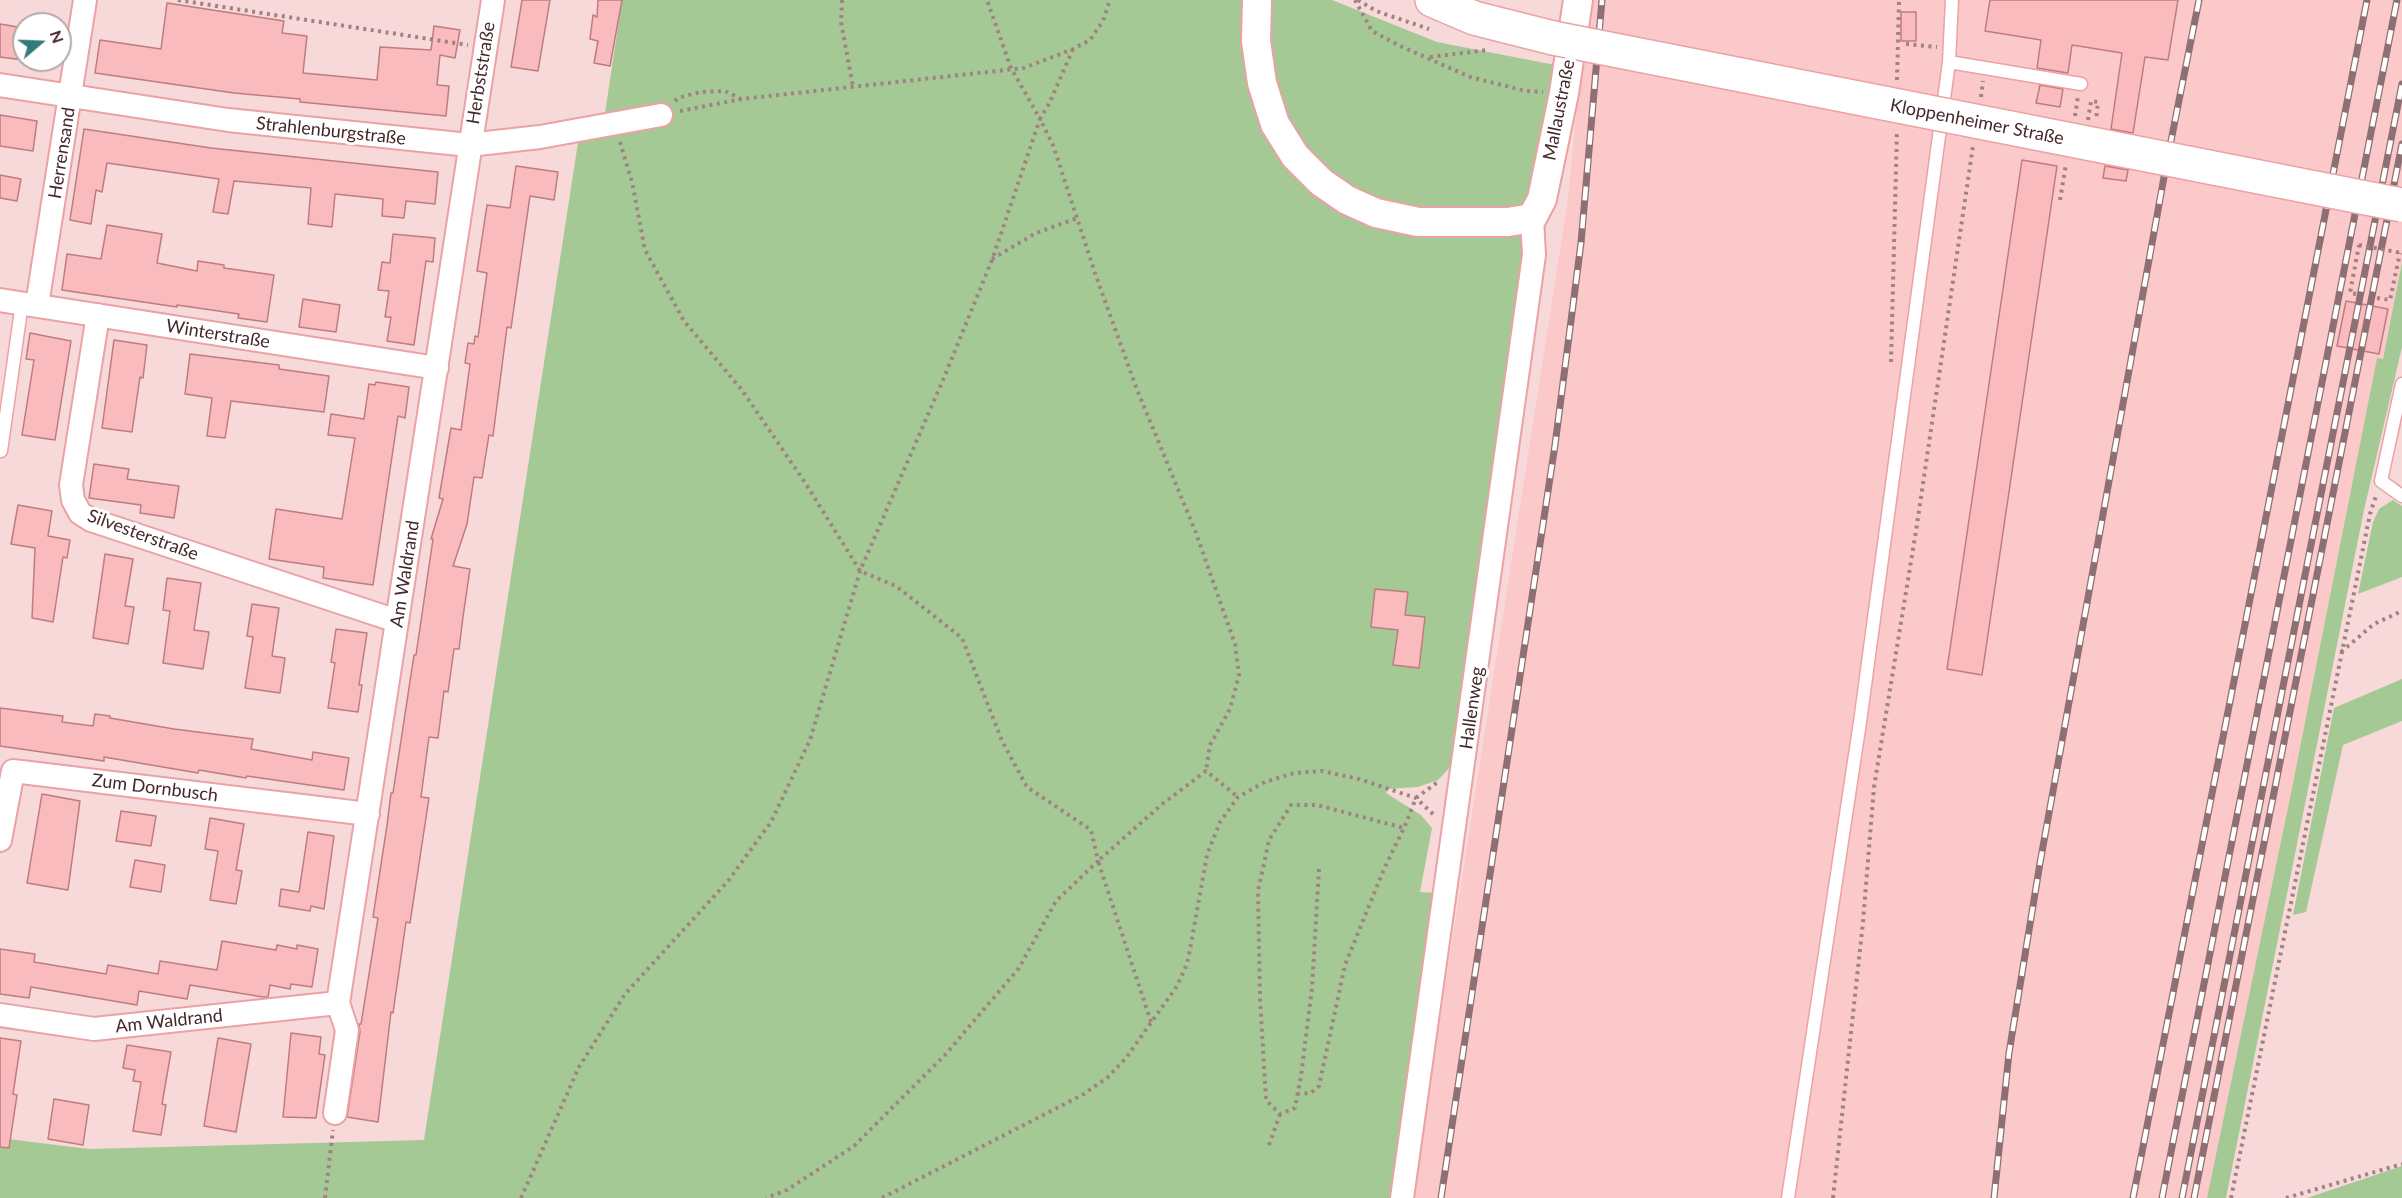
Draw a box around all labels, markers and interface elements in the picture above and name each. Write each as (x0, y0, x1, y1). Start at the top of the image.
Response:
north arrow (12, 12, 72, 72)
street label: Herbststraße (462, 20, 500, 126)
text: N (47, 28, 69, 46)
street label: Mallaustraße (1539, 58, 1579, 162)
street label: Kloppenheimer Straße (1888, 95, 2066, 149)
street label: Herrensand (44, 106, 80, 200)
street label: Strahlenburgstraße (255, 112, 407, 150)
street label: Winterstraße (165, 315, 271, 353)
street label: Silvesterstraße (85, 505, 201, 565)
street label: Am Waldrand (386, 519, 424, 629)
street label: Hallenweg (1456, 665, 1488, 751)
street label: Zum Dornbusch (91, 770, 219, 806)
street label: Am Waldrand (114, 1005, 224, 1037)

